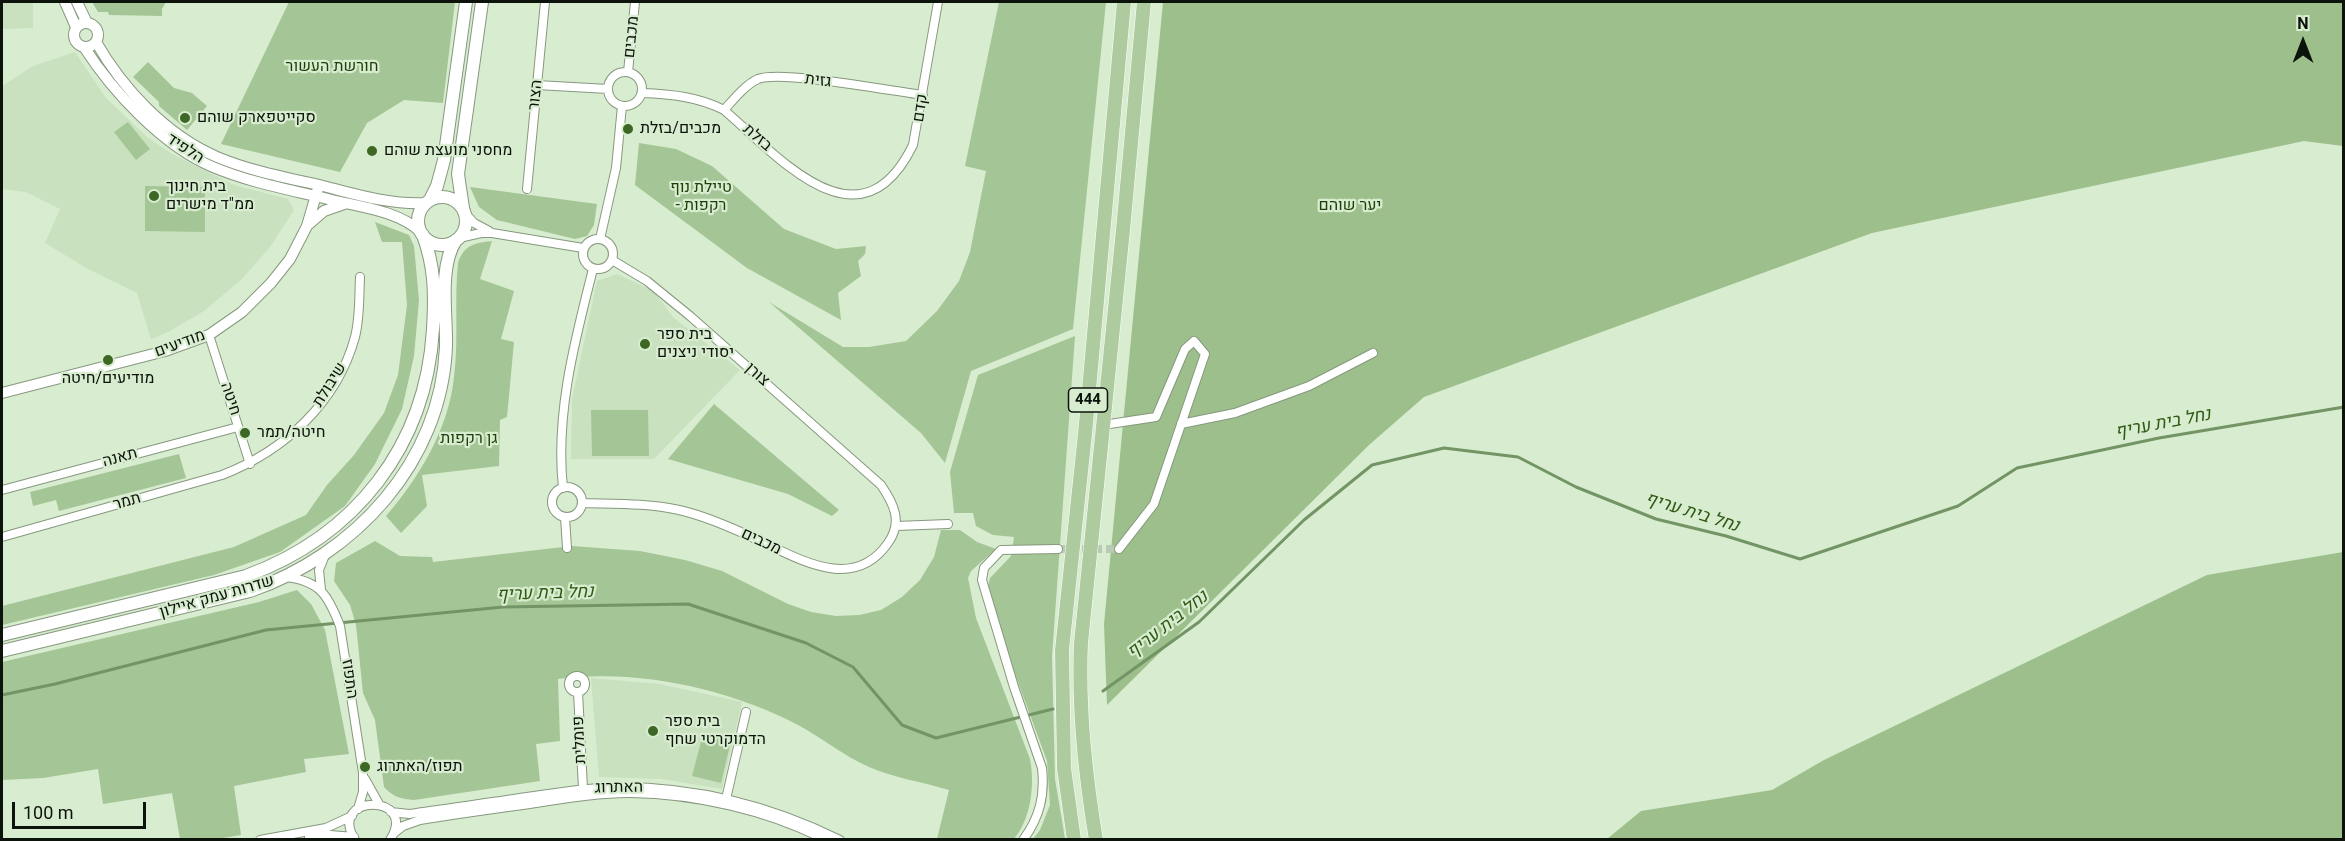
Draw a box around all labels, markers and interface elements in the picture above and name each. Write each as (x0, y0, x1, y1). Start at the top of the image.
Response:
north arrow (2273, 12, 2333, 72)
text: N (2297, 14, 2309, 33)
street label: מכבים (620, 15, 644, 59)
park label: חורשת העשור (286, 57, 378, 77)
street label: גזית (804, 70, 832, 92)
street label: הצור (525, 79, 547, 111)
street label: קדם (909, 92, 933, 124)
place label: סקייטפארק שוהם (197, 108, 316, 128)
marker: סקייטפארק שוהם (178, 111, 192, 125)
place label: מכבים/בזלת (640, 119, 721, 139)
street label: בזלת (739, 120, 775, 156)
marker: מכבים/בזלת (621, 122, 635, 136)
street label: הלפיד (163, 130, 207, 168)
place label: מחסני מועצת שוהם (384, 141, 512, 161)
marker: מחסני מועצת שוהם (365, 144, 379, 158)
place label: בית חינוך ממ"ד מישרים (166, 177, 254, 215)
park label: טיילת נוף - רקפות (670, 178, 732, 216)
marker: בית חינוך ממ"ד מישרים (147, 189, 161, 203)
park label: יער שוהם (1319, 196, 1381, 216)
place label: בית ספר יסודי ניצנים (657, 325, 734, 363)
street label: מודיעים (152, 326, 208, 362)
marker: בית ספר יסודי ניצנים (638, 337, 652, 351)
marker: מודיעים/חיטה (101, 353, 115, 367)
street label: שיבולת (309, 359, 351, 411)
street label: צורן (741, 359, 773, 391)
place label: מודיעים/חיטה (62, 369, 154, 389)
street label: חיטה (216, 380, 244, 418)
road number: 444 (1068, 388, 1108, 412)
water label: נחל בית עריף (2113, 404, 2213, 444)
place label: חיטה/תמר (257, 423, 325, 443)
marker: חיטה/תמר (238, 426, 252, 440)
park label: גן רקפות (440, 429, 498, 449)
street label: תאנה (100, 444, 140, 472)
water label: נחל בית עריף (1642, 488, 1742, 538)
street label: תמר (111, 489, 143, 515)
street label: מכבים (738, 524, 784, 560)
street label: שדרות עמק איילון (157, 571, 277, 623)
water label: נחל בית עריף (496, 582, 594, 606)
water label: נחל בית עריף (1123, 587, 1213, 663)
street label: התפוז (337, 658, 361, 700)
place label: בית ספר הדמוקרטי שחף (665, 712, 766, 750)
street label: פומלית (569, 716, 591, 764)
marker: בית ספר הדמוקרטי שחף (646, 724, 660, 738)
place label: תפוז/האתרוג (377, 757, 462, 777)
marker: תפוז/האתרוג (358, 760, 372, 774)
street label: האתרוג (595, 778, 643, 798)
scale bar (15, 790, 148, 828)
text: 100 m (23, 802, 74, 823)

